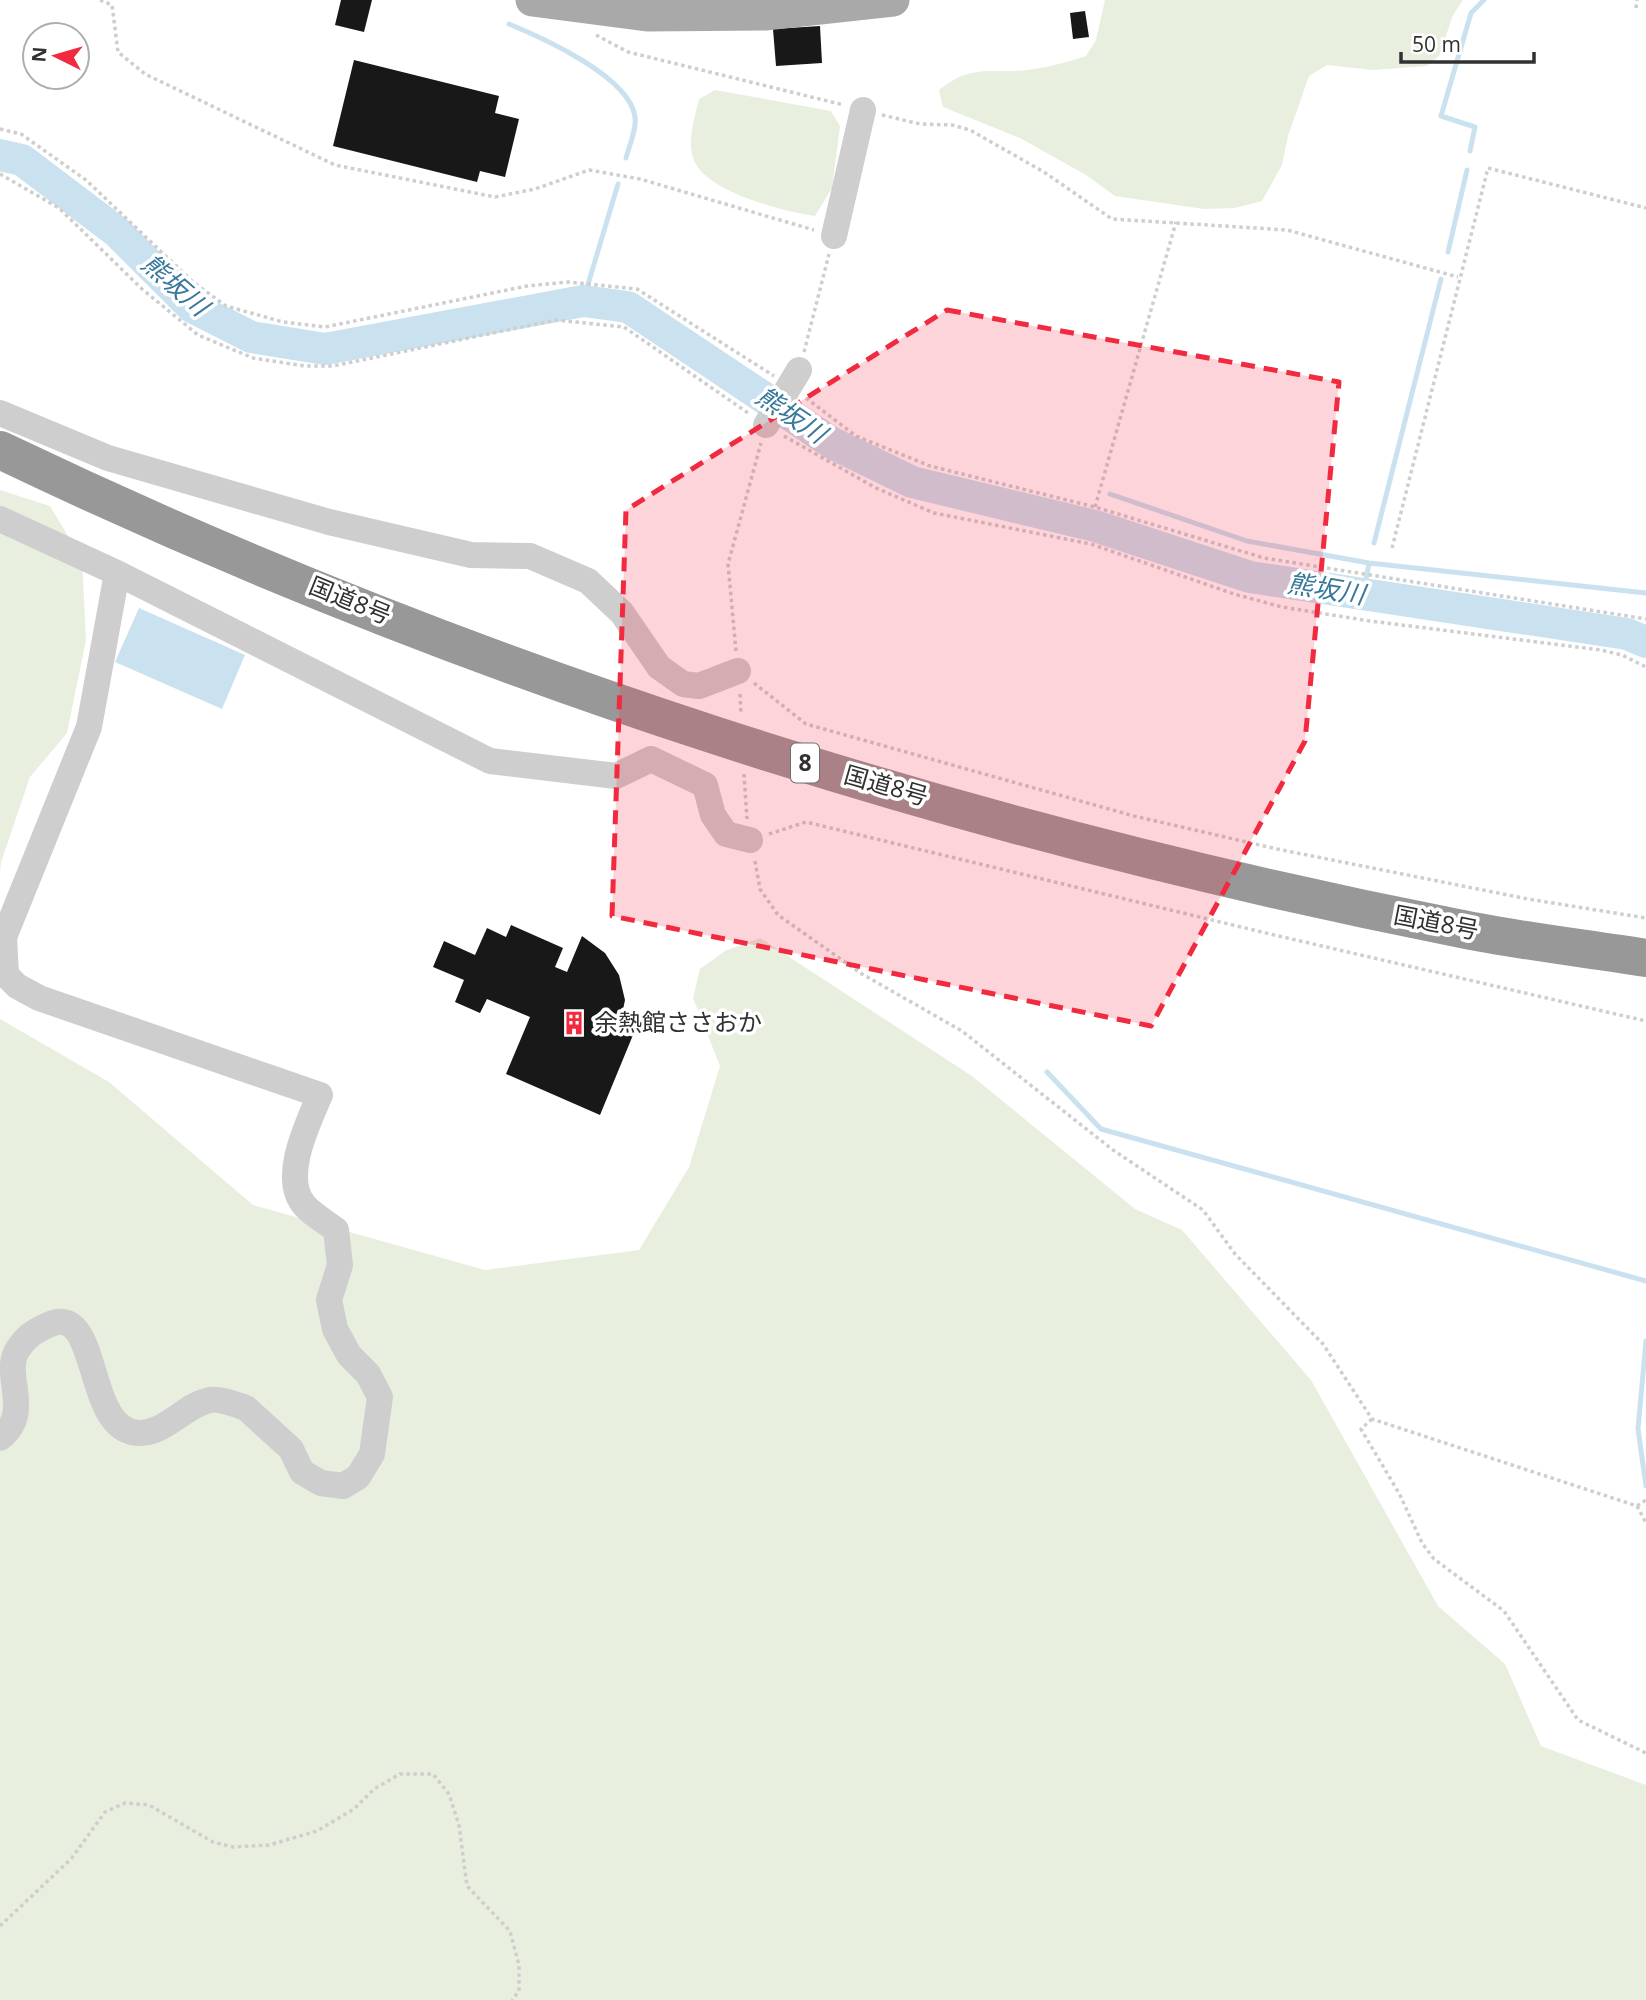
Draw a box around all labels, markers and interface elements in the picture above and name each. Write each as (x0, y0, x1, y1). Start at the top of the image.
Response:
north arrow (21, 21, 91, 91)
scale bar (1401, 21, 1534, 65)
text: 50 m (1412, 30, 1461, 58)
text: N (25, 46, 53, 63)
water label: 熊坂川 (134, 245, 219, 325)
water label: 熊坂川 (749, 377, 836, 453)
water label: 熊坂川 (1285, 564, 1370, 612)
street label: 国道8号 (305, 568, 396, 631)
road number: 8 (791, 744, 819, 782)
street label: 国道8号 (841, 757, 932, 812)
street label: 国道8号 (1391, 897, 1482, 946)
place label: 余熱館ささおか (594, 1005, 762, 1038)
building icon: 余熱館ささおか (560, 1009, 588, 1037)

